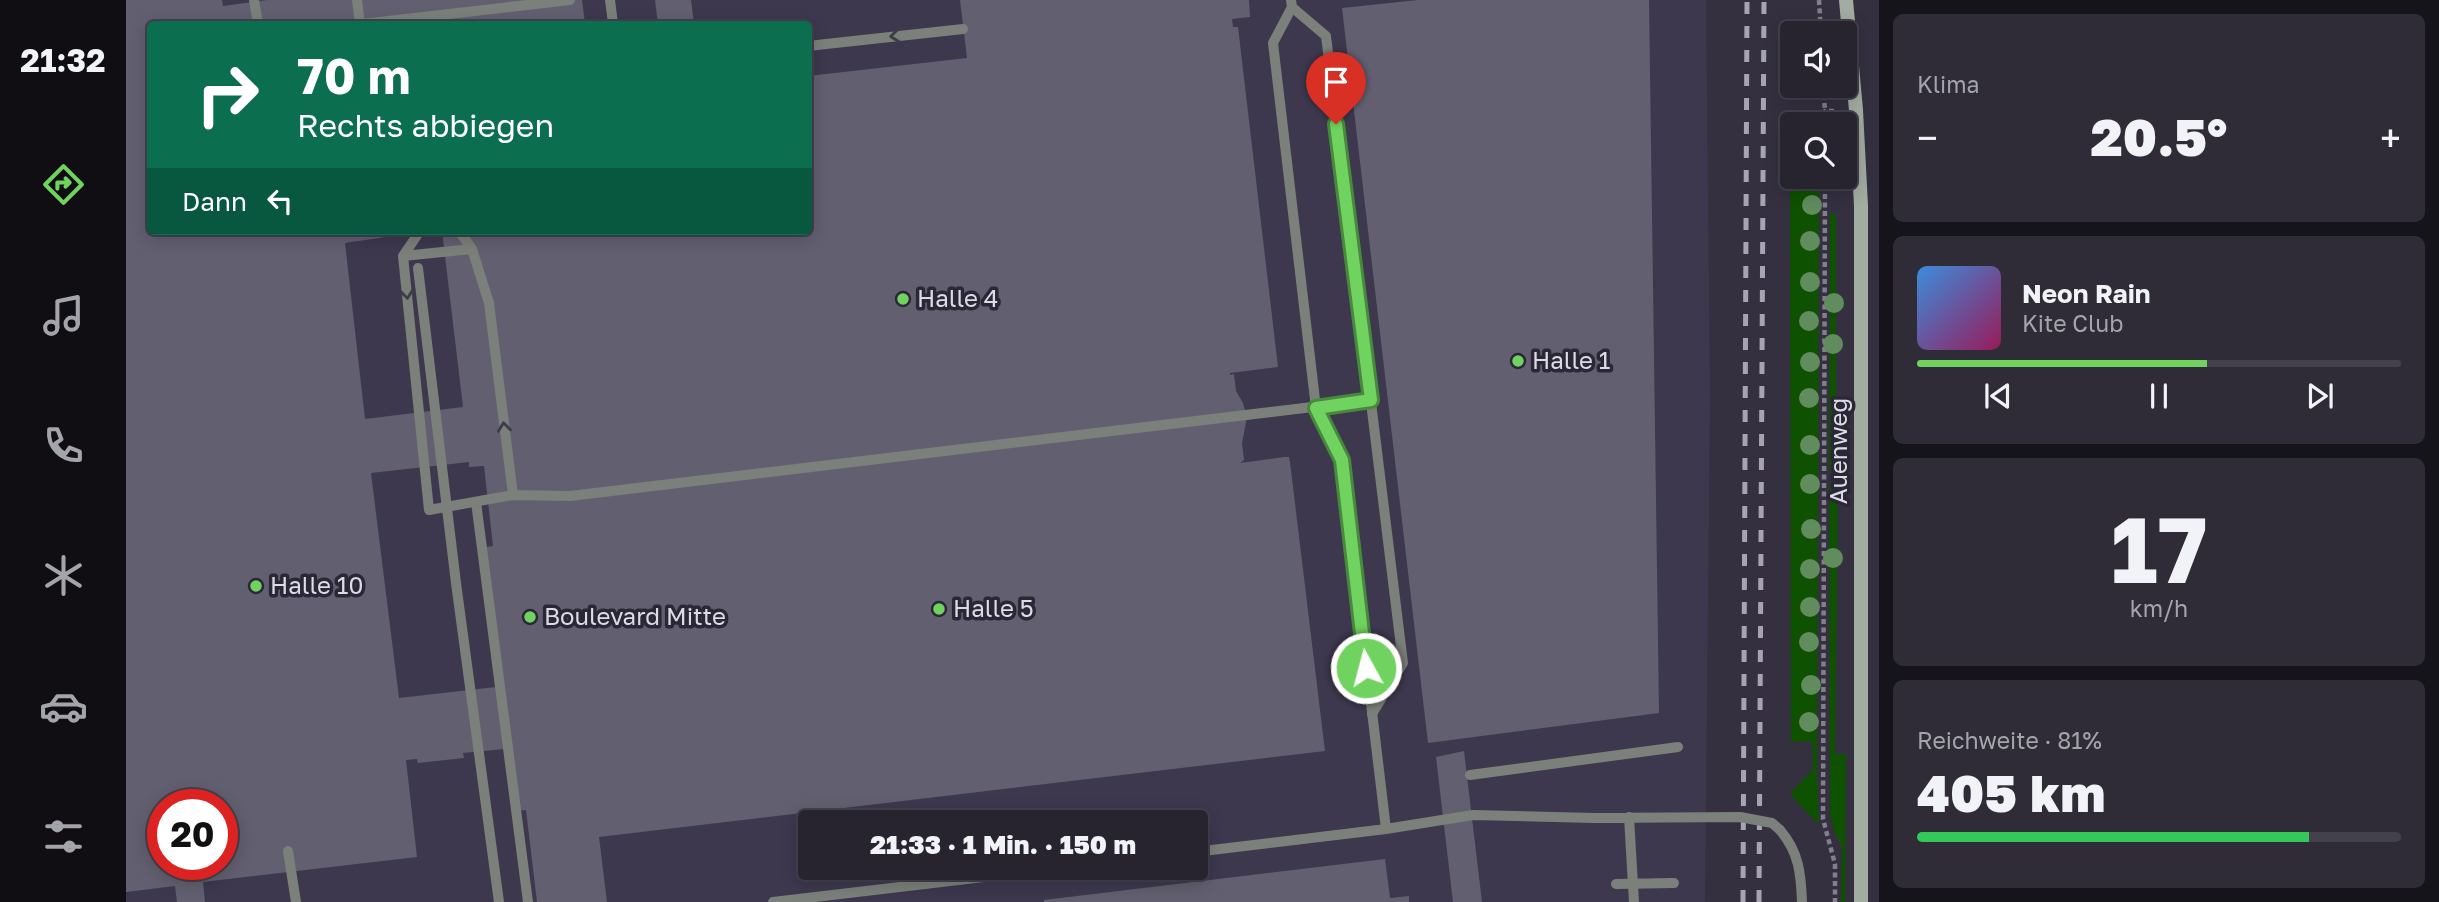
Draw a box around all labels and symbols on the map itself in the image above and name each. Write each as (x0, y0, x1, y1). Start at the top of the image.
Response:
one-way arrow (890, 29, 901, 44)
pin (1306, 52, 1366, 124)
place label: Halle 4 (917, 283, 998, 312)
one-way arrow (399, 289, 414, 300)
marker: Halle 4 (895, 291, 911, 307)
place label: Halle 1 (1532, 345, 1610, 374)
marker: Halle 1 (1510, 353, 1526, 369)
street label: Auenweg (1823, 398, 1852, 504)
one-way arrow (497, 421, 512, 433)
place label: Halle 10 (270, 570, 363, 599)
marker: Halle 10 (248, 578, 264, 594)
place label: Halle 5 (953, 593, 1034, 622)
place label: Boulevard Mitte (544, 601, 726, 630)
marker: Halle 5 (931, 601, 947, 617)
marker: Boulevard Mitte (522, 609, 538, 625)
position arrow (1329, 631, 1403, 705)
speed limit sign: 20 (147, 789, 238, 880)

